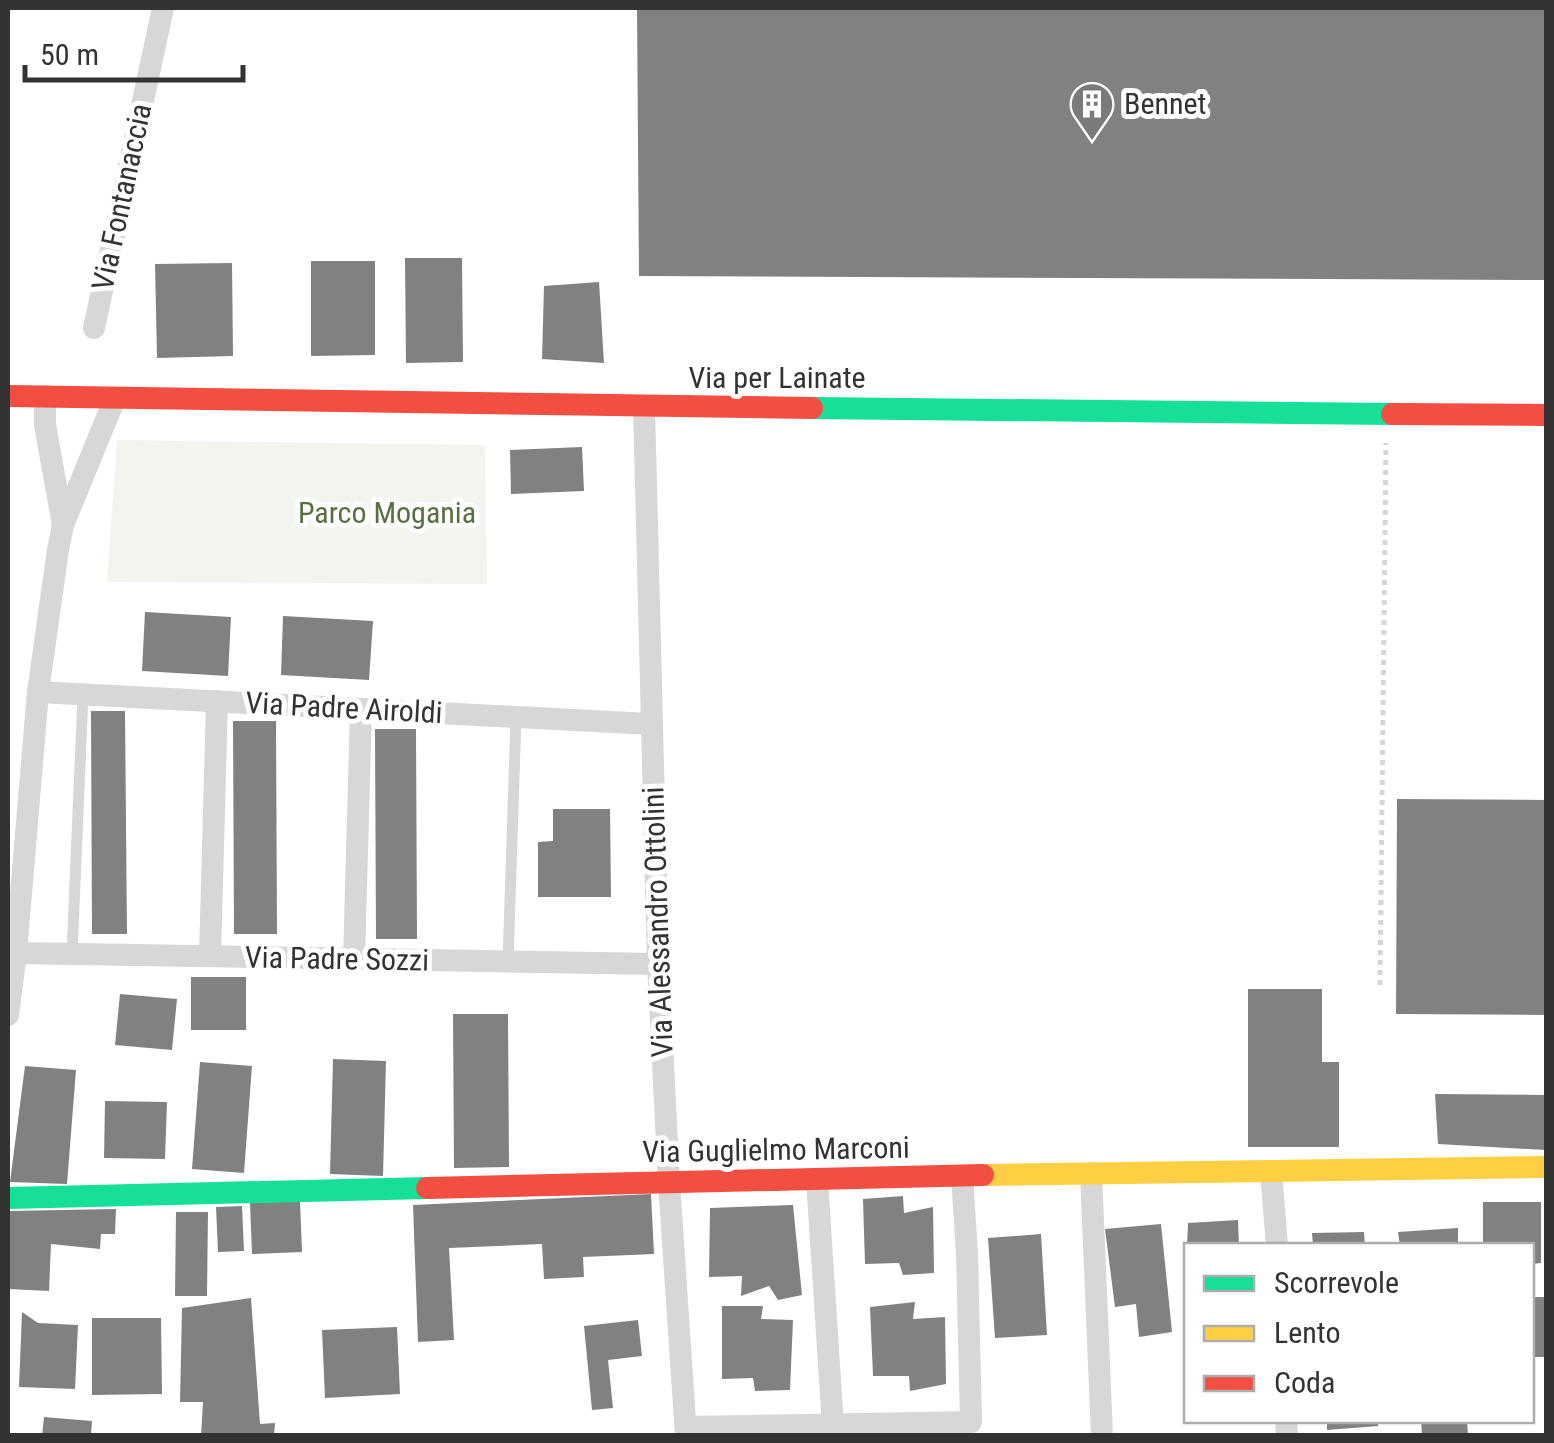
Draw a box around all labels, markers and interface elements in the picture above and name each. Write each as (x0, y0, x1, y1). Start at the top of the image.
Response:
scale bar (25, 20, 242, 82)
text: 50 m (40, 37, 99, 72)
building icon: Bennet (1069, 81, 1115, 142)
place label: Bennet (1124, 86, 1206, 121)
street label: Via Fontanaccia (85, 100, 158, 293)
street label: Via per Lainate (688, 360, 866, 395)
park label: Parco Mogania (298, 495, 476, 530)
street label: Via Padre Airoldi (245, 685, 443, 730)
street label: Via Alessandro Ottolini (635, 786, 680, 1058)
street label: Via Padre Sozzi (245, 939, 429, 978)
street label: Via Guglielmo Marconi (642, 1130, 910, 1169)
legend (1184, 1243, 1534, 1423)
text: Scorrevole (1274, 1265, 1399, 1300)
text: Lento (1274, 1315, 1341, 1350)
text: Coda (1274, 1365, 1335, 1400)

